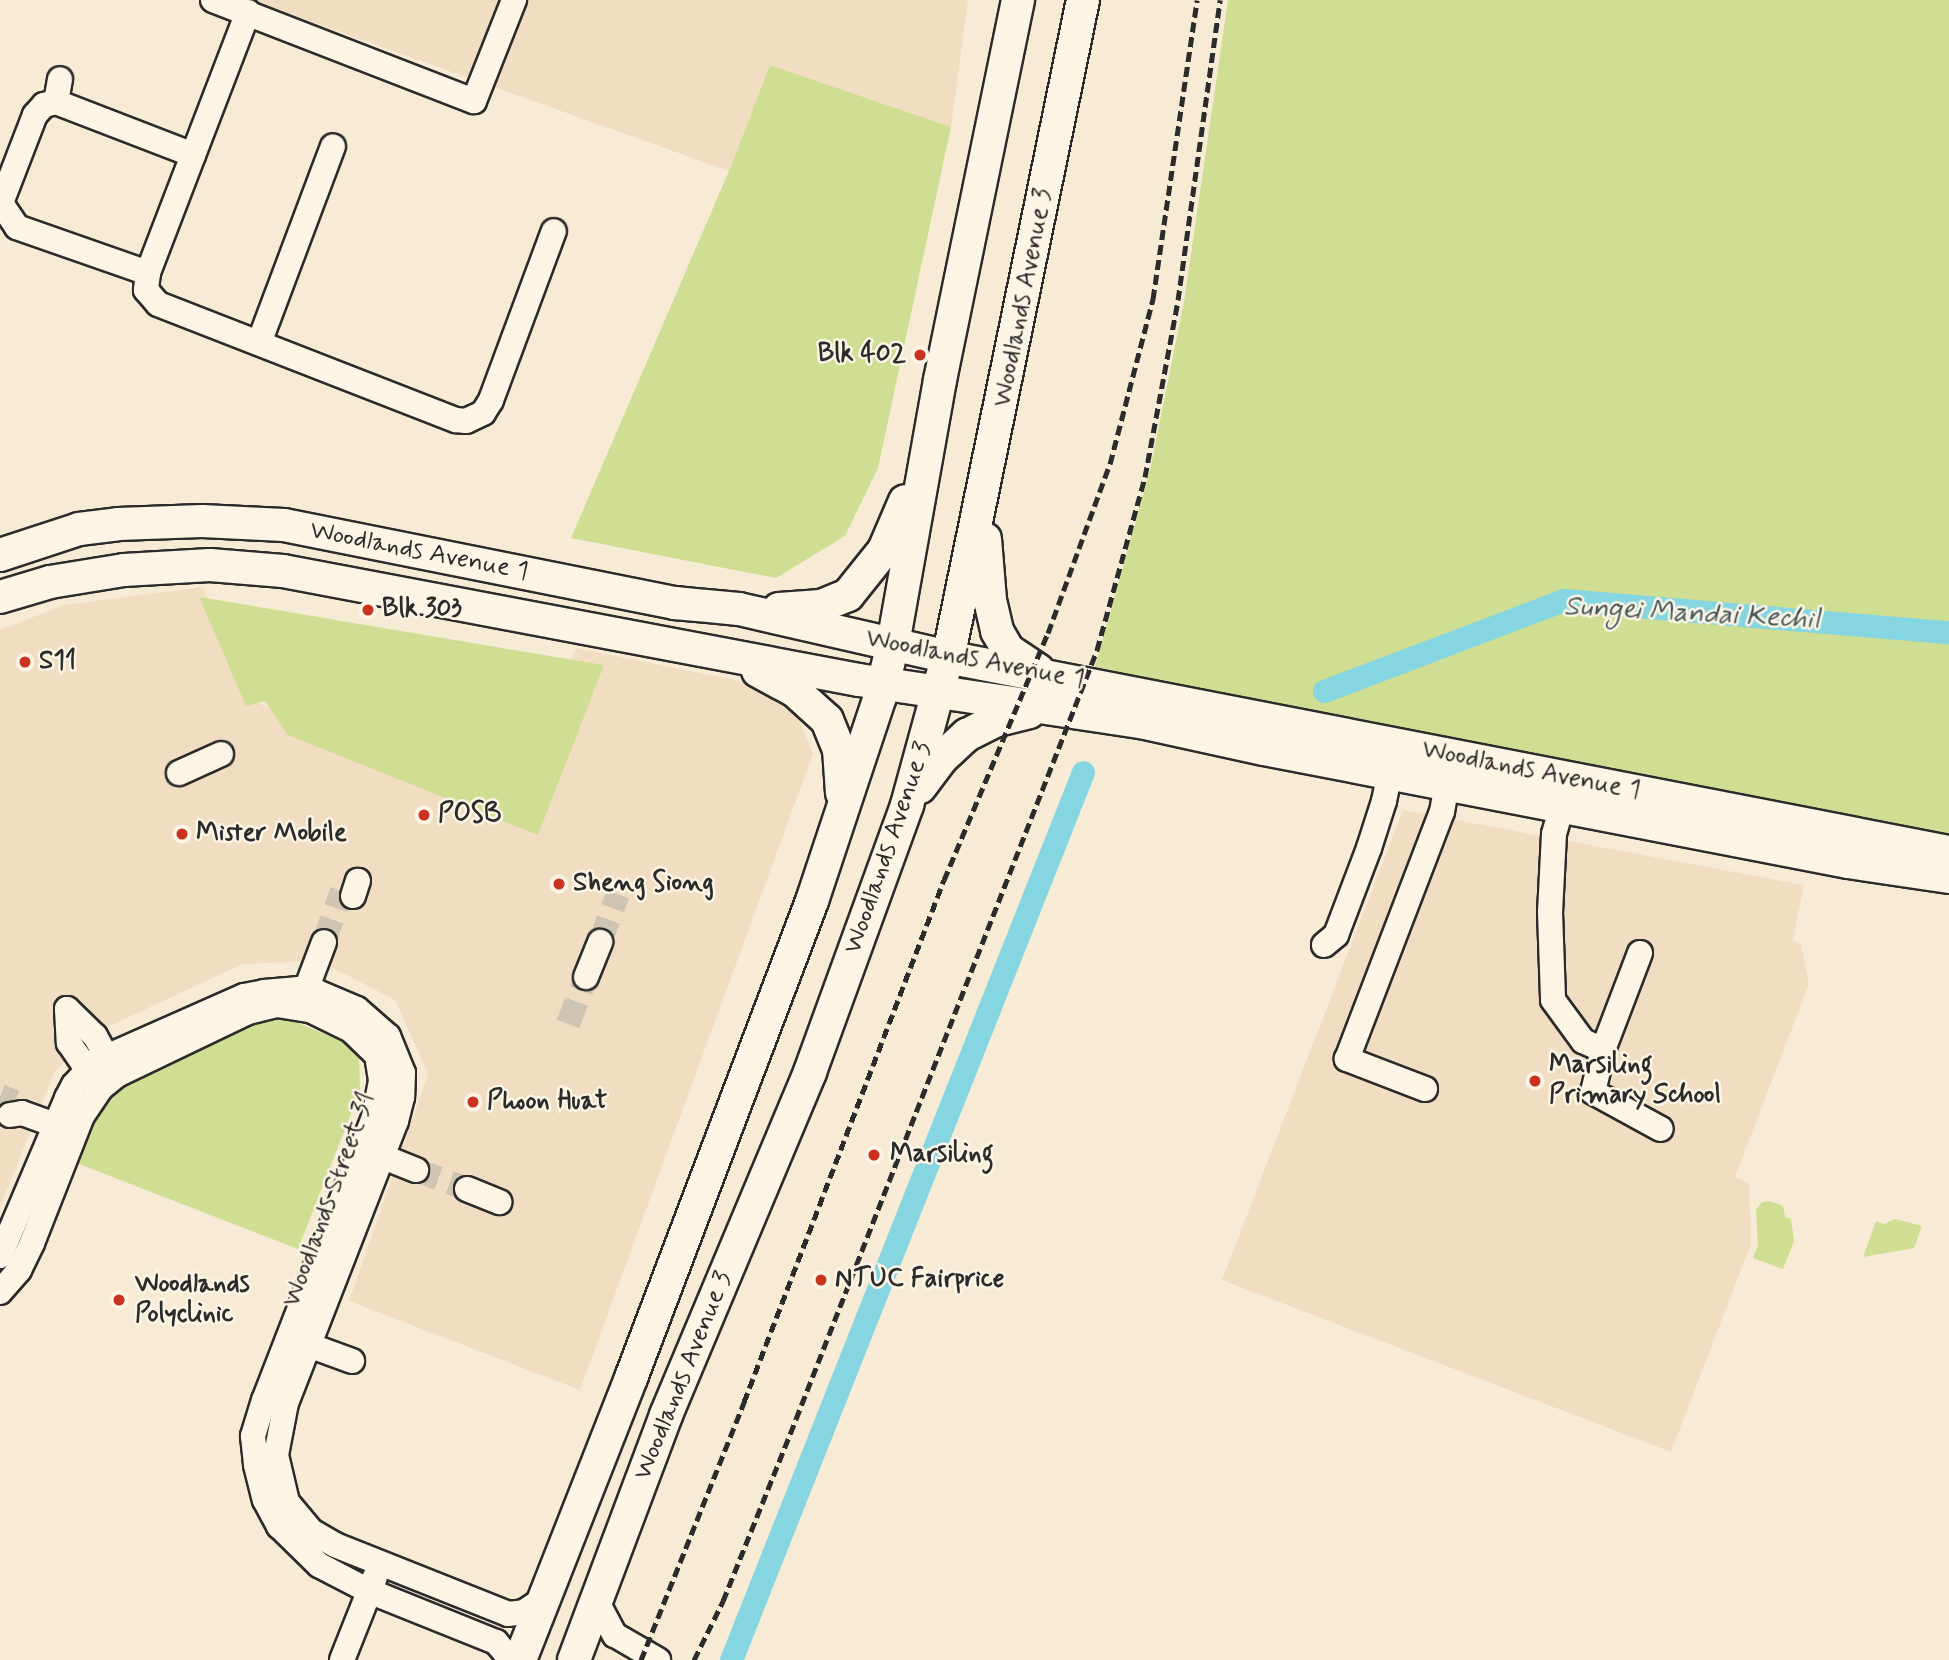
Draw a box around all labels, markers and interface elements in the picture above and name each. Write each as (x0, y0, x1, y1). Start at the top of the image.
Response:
street label: Woodlands Avenue 3 (988, 186, 1060, 410)
place label: Blk 402 (818, 339, 906, 371)
marker: Blk 402 (912, 347, 928, 363)
street label: Woodlands Avenue 1 (307, 516, 531, 588)
water label: Sungei Mandai Kechil (1563, 591, 1821, 637)
place label: Blk 303 (382, 594, 462, 626)
marker: Blk 303 (360, 602, 376, 618)
street label: Woodlands Avenue 1 (863, 624, 1087, 696)
place label: S11 (39, 646, 76, 678)
marker: S11 (17, 654, 33, 670)
street label: Woodlands Avenue 1 (1419, 735, 1643, 807)
street label: Woodlands Avenue 3 (838, 738, 940, 958)
place label: POSB (438, 799, 502, 831)
marker: POSB (416, 807, 432, 823)
place label: Mister Mobile (196, 818, 346, 850)
marker: Mister Mobile (174, 826, 190, 842)
place label: Sheng Siong (573, 868, 711, 900)
marker: Sheng Siong (551, 876, 567, 892)
place label: Marsiling Primary School (1549, 1050, 1721, 1112)
marker: Marsiling Primary School (1527, 1073, 1543, 1089)
place label: Phoon Huat (487, 1086, 607, 1118)
street label: Woodlands Street 31 (277, 1088, 383, 1312)
marker: Phoon Huat (465, 1094, 481, 1110)
place label: Marsiling (890, 1139, 994, 1171)
marker: Marsiling (864, 1145, 884, 1165)
place label: NTUC Fairprice (835, 1264, 1005, 1296)
street label: Woodlands Avenue 3 (628, 1267, 740, 1485)
place label: Woodlands Polyclinic (135, 1269, 250, 1330)
marker: NTUC Fairprice (813, 1272, 829, 1288)
marker: Woodlands Polyclinic (109, 1290, 129, 1310)

